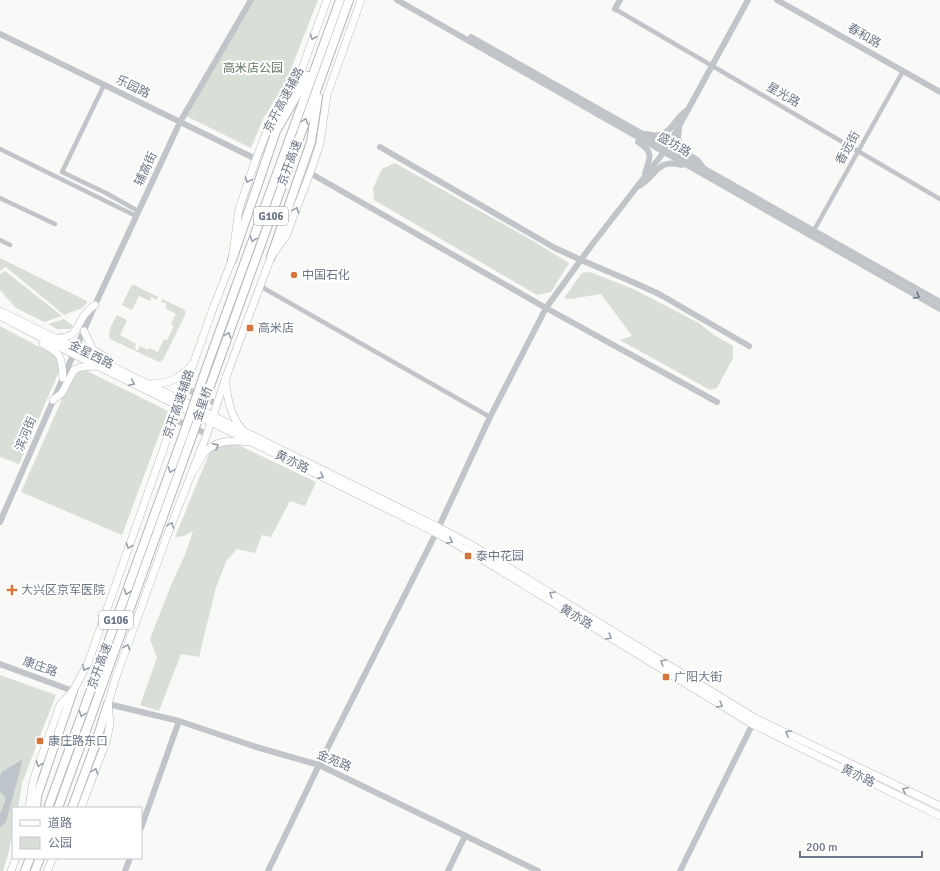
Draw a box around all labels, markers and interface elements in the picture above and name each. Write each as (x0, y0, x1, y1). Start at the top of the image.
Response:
street label: 春和路 (845, 21, 883, 51)
one-way arrow (310, 33, 318, 40)
park label: 高米店公园 (223, 61, 283, 76)
street label: 京开高速辅路 (260, 65, 308, 135)
street label: 乐园路 (114, 72, 152, 102)
street label: 星光路 (764, 80, 802, 110)
one-way arrow (300, 117, 309, 124)
street label: 香远街 (833, 129, 863, 167)
street label: 盛坊路 (655, 130, 693, 160)
street label: 京开高速 (275, 138, 305, 188)
street label: 辅高街 (132, 150, 160, 188)
one-way arrow (245, 176, 253, 183)
road number: G106 (254, 207, 288, 225)
one-way arrow (291, 207, 299, 214)
one-way arrow (249, 236, 257, 243)
place label: 中国石化 (302, 268, 350, 283)
marker: 中国石化 (289, 270, 299, 280)
one-way arrow (912, 291, 920, 298)
place label: 高米店 (258, 321, 294, 336)
marker: 高米店 (245, 323, 255, 333)
one-way arrow (223, 332, 231, 339)
street label: 金星西路 (66, 338, 116, 372)
street label: 京开高速辅路 (160, 368, 198, 440)
one-way arrow (128, 378, 135, 386)
street label: 金星桥 (190, 385, 216, 423)
street label: 滨河街 (12, 414, 40, 454)
one-way arrow (212, 443, 219, 451)
street label: 黄亦路 (273, 447, 311, 477)
one-way arrow (167, 466, 176, 473)
one-way arrow (317, 471, 324, 479)
one-way arrow (166, 521, 174, 529)
one-way arrow (446, 536, 453, 544)
one-way arrow (126, 543, 134, 550)
place label: 泰中花园 (476, 549, 524, 564)
marker: 泰中花园 (463, 551, 473, 561)
place label: 大兴区京军医院 (21, 583, 105, 598)
marker: 大兴区京军医院 (6, 584, 18, 596)
one-way arrow (123, 588, 131, 595)
one-way arrow (549, 591, 556, 599)
street label: 黄亦路 (557, 601, 595, 633)
road number: G106 (99, 611, 133, 629)
one-way arrow (605, 632, 612, 640)
street label: 京开高速 (85, 641, 115, 691)
one-way arrow (122, 644, 131, 651)
street label: 康庄路 (21, 654, 59, 680)
one-way arrow (660, 659, 667, 666)
one-way arrow (82, 664, 89, 671)
place label: 广阳大街 (674, 670, 722, 685)
marker: 广阳大街 (661, 672, 671, 682)
one-way arrow (716, 700, 723, 708)
one-way arrow (79, 710, 87, 717)
one-way arrow (784, 730, 792, 738)
place label: 康庄路东口 (48, 734, 108, 749)
marker: 康庄路东口 (35, 736, 45, 746)
street label: 金苑路 (314, 747, 354, 775)
one-way arrow (36, 760, 44, 767)
street label: 黄亦路 (839, 761, 877, 791)
one-way arrow (90, 768, 98, 775)
one-way arrow (902, 787, 909, 795)
legend (12, 807, 142, 859)
text: 道路 (48, 816, 72, 831)
scale bar (800, 833, 922, 859)
text: 公园 (48, 836, 72, 851)
text: 200 m (806, 840, 838, 855)

